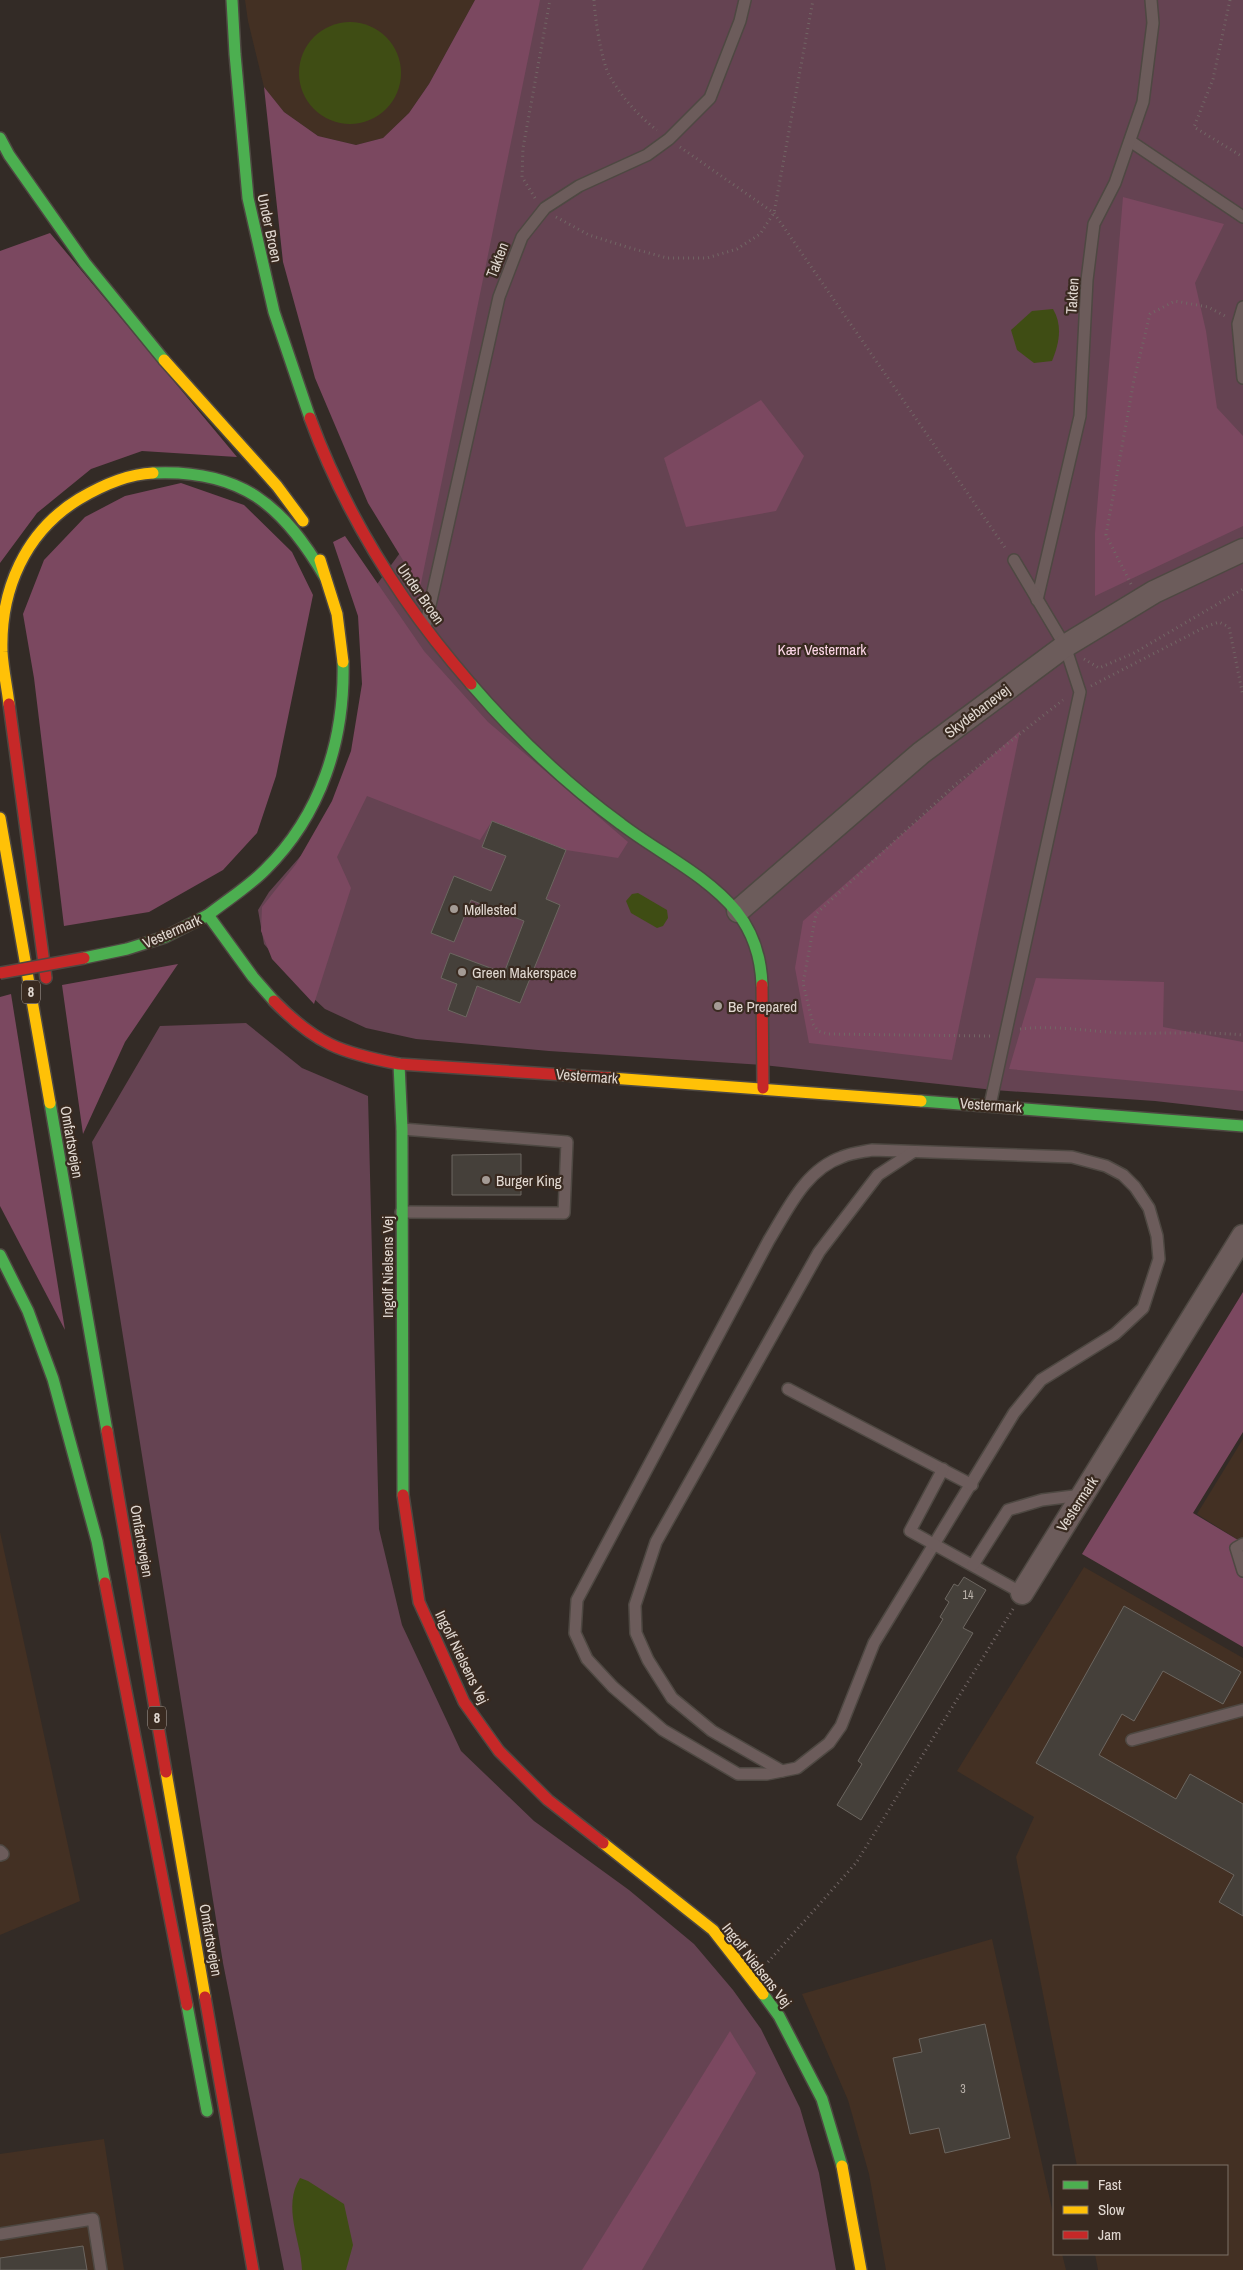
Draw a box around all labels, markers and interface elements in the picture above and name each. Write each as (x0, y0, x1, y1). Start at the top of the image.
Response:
street label: Under Broen (252, 192, 288, 264)
street label: Takten (481, 239, 513, 281)
street label: Takten (1060, 277, 1084, 315)
street label: Under Broen (392, 559, 450, 629)
park label: Kær Vestermark (778, 639, 867, 660)
street label: Skydebanevej (940, 679, 1014, 743)
place label: Møllested (464, 899, 517, 920)
marker: Møllested (448, 903, 460, 915)
street label: Vestermark (139, 908, 205, 953)
place label: Green Makerspace (472, 962, 577, 983)
marker: Green Makerspace (456, 966, 468, 978)
road number: 8 (22, 980, 40, 1004)
place label: Be Prepared (728, 996, 797, 1017)
marker: Be Prepared (712, 1000, 724, 1012)
street label: Vestermark (555, 1063, 620, 1089)
street label: Vestermark (959, 1092, 1024, 1118)
street label: Omfartsvejen (55, 1104, 89, 1180)
place label: Burger King (496, 1170, 562, 1191)
marker: Burger King (480, 1174, 492, 1186)
street label: Ingolf Nielsens Vej (377, 1216, 398, 1318)
street label: Vestermark (1051, 1471, 1103, 1536)
street label: Omfartsvejen (125, 1503, 159, 1579)
house number: 14 (963, 1587, 974, 1603)
street label: Ingolf Nielsens Vej (430, 1607, 494, 1707)
road number: 8 (148, 1706, 166, 1730)
street label: Omfartsvejen (194, 1902, 228, 1978)
street label: Ingolf Nielsens Vej (717, 1918, 797, 2012)
house number: 3 (960, 2081, 966, 2097)
legend (1053, 2165, 1228, 2255)
text: Fast (1098, 2174, 1122, 2195)
text: Slow (1098, 2199, 1125, 2220)
text: Jam (1098, 2224, 1121, 2245)

